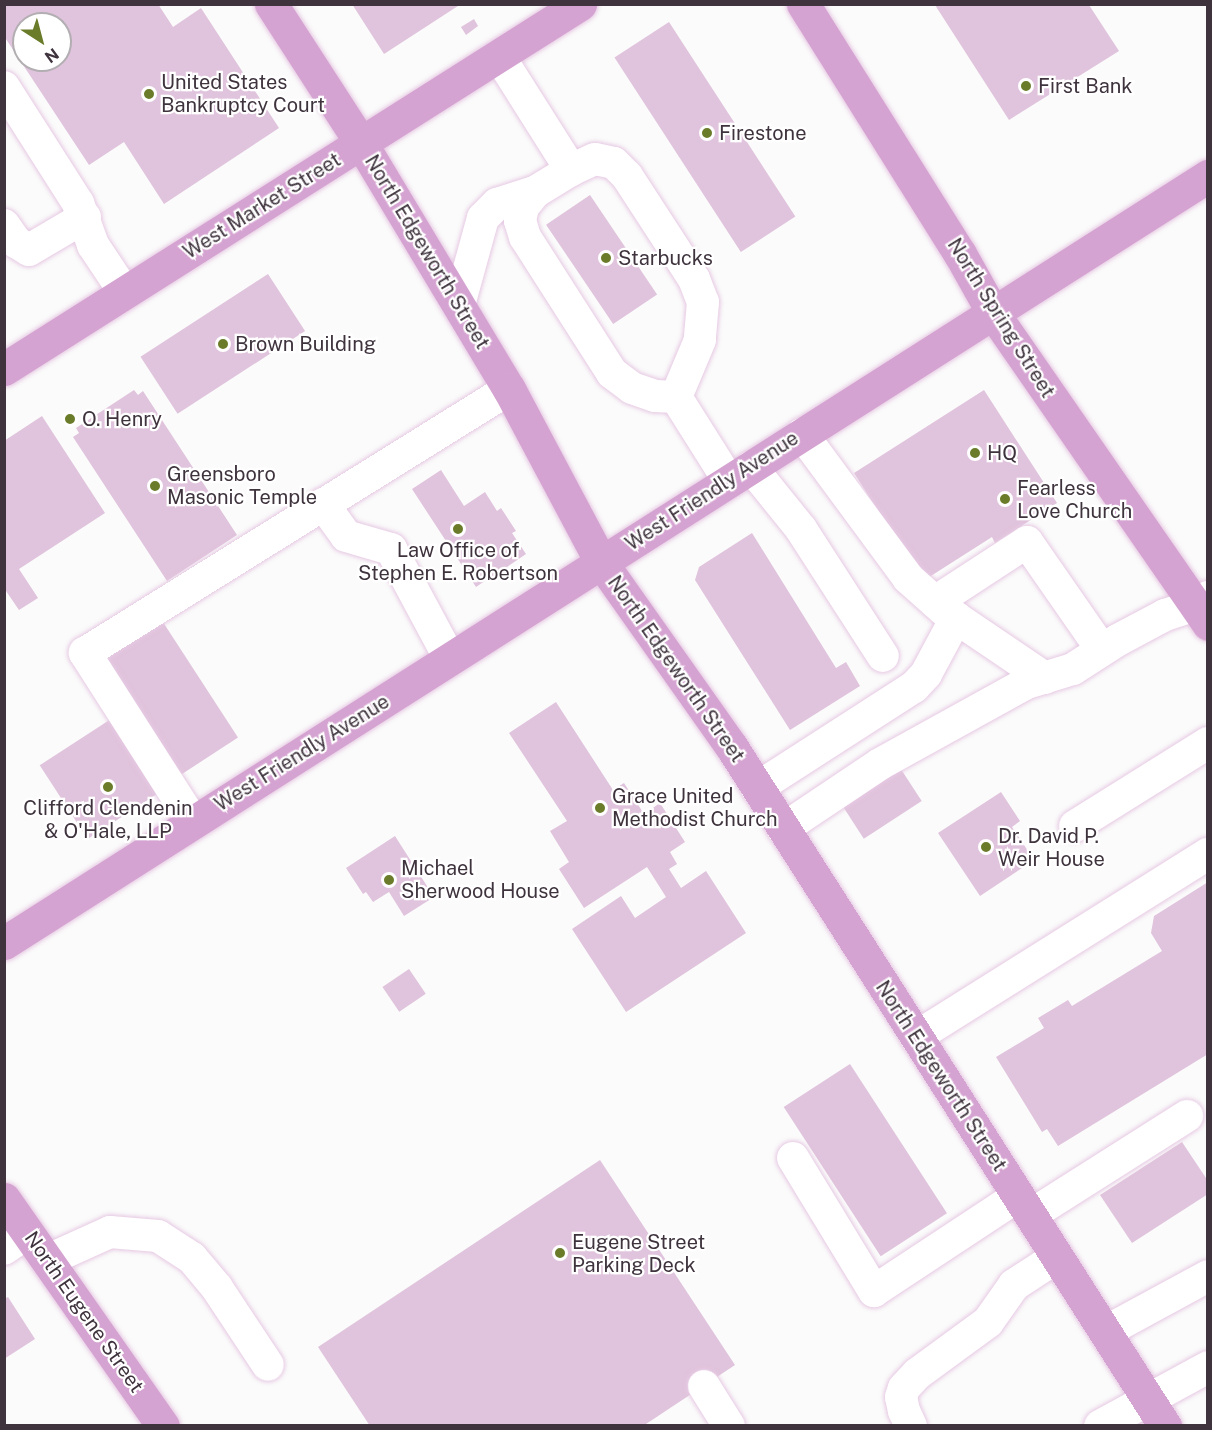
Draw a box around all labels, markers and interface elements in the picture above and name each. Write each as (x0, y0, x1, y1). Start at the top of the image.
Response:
north arrow (12, 12, 72, 72)
text: N (41, 44, 62, 67)
place label: United States Bankruptcy Court (161, 70, 325, 117)
place label: First Bank (1038, 74, 1132, 98)
marker: First Bank (1019, 79, 1033, 93)
marker: United States Bankruptcy Court (142, 87, 156, 101)
place label: Firestone (719, 121, 806, 145)
marker: Firestone (700, 126, 714, 140)
street label: West Market Street (179, 148, 345, 264)
street label: North Edgeworth Street (359, 151, 495, 353)
street label: North Spring Street (942, 234, 1060, 402)
place label: Starbucks (618, 246, 713, 270)
marker: Starbucks (599, 251, 613, 265)
place label: Brown Building (235, 332, 376, 356)
marker: Brown Building (216, 337, 230, 351)
place label: O. Henry (82, 407, 162, 431)
marker: O. Henry (63, 412, 77, 426)
street label: West Friendly Avenue (621, 426, 803, 556)
place label: HQ (987, 441, 1017, 465)
marker: HQ (968, 446, 982, 460)
place label: Greensboro Masonic Temple (167, 462, 317, 509)
place label: Fearless Love Church (1017, 476, 1132, 523)
marker: Greensboro Masonic Temple (148, 479, 162, 493)
marker: Fearless Love Church (998, 492, 1012, 506)
marker: Law Office of Stephen E. Robertson (451, 522, 465, 536)
place label: Law Office of Stephen E. Robertson (358, 538, 558, 585)
street label: North Edgeworth Street (602, 571, 750, 767)
street label: West Friendly Avenue (210, 689, 394, 817)
marker: Clifford Clendenin & O'Hale, LLP (101, 780, 115, 794)
place label: Grace United Methodist Church (612, 784, 778, 831)
place label: Clifford Clendenin & O'Hale, LLP (23, 796, 193, 843)
marker: Grace United Methodist Church (593, 801, 607, 815)
place label: Dr. David P. Weir House (998, 824, 1105, 871)
marker: Dr. David P. Weir House (979, 840, 993, 854)
place label: Michael Sherwood House (401, 856, 560, 903)
marker: Michael Sherwood House (382, 873, 396, 887)
street label: North Edgeworth Street (870, 976, 1012, 1176)
street label: North Eugene Street (19, 1227, 149, 1397)
place label: Eugene Street Parking Deck (572, 1230, 705, 1277)
marker: Eugene Street Parking Deck (553, 1246, 567, 1260)

